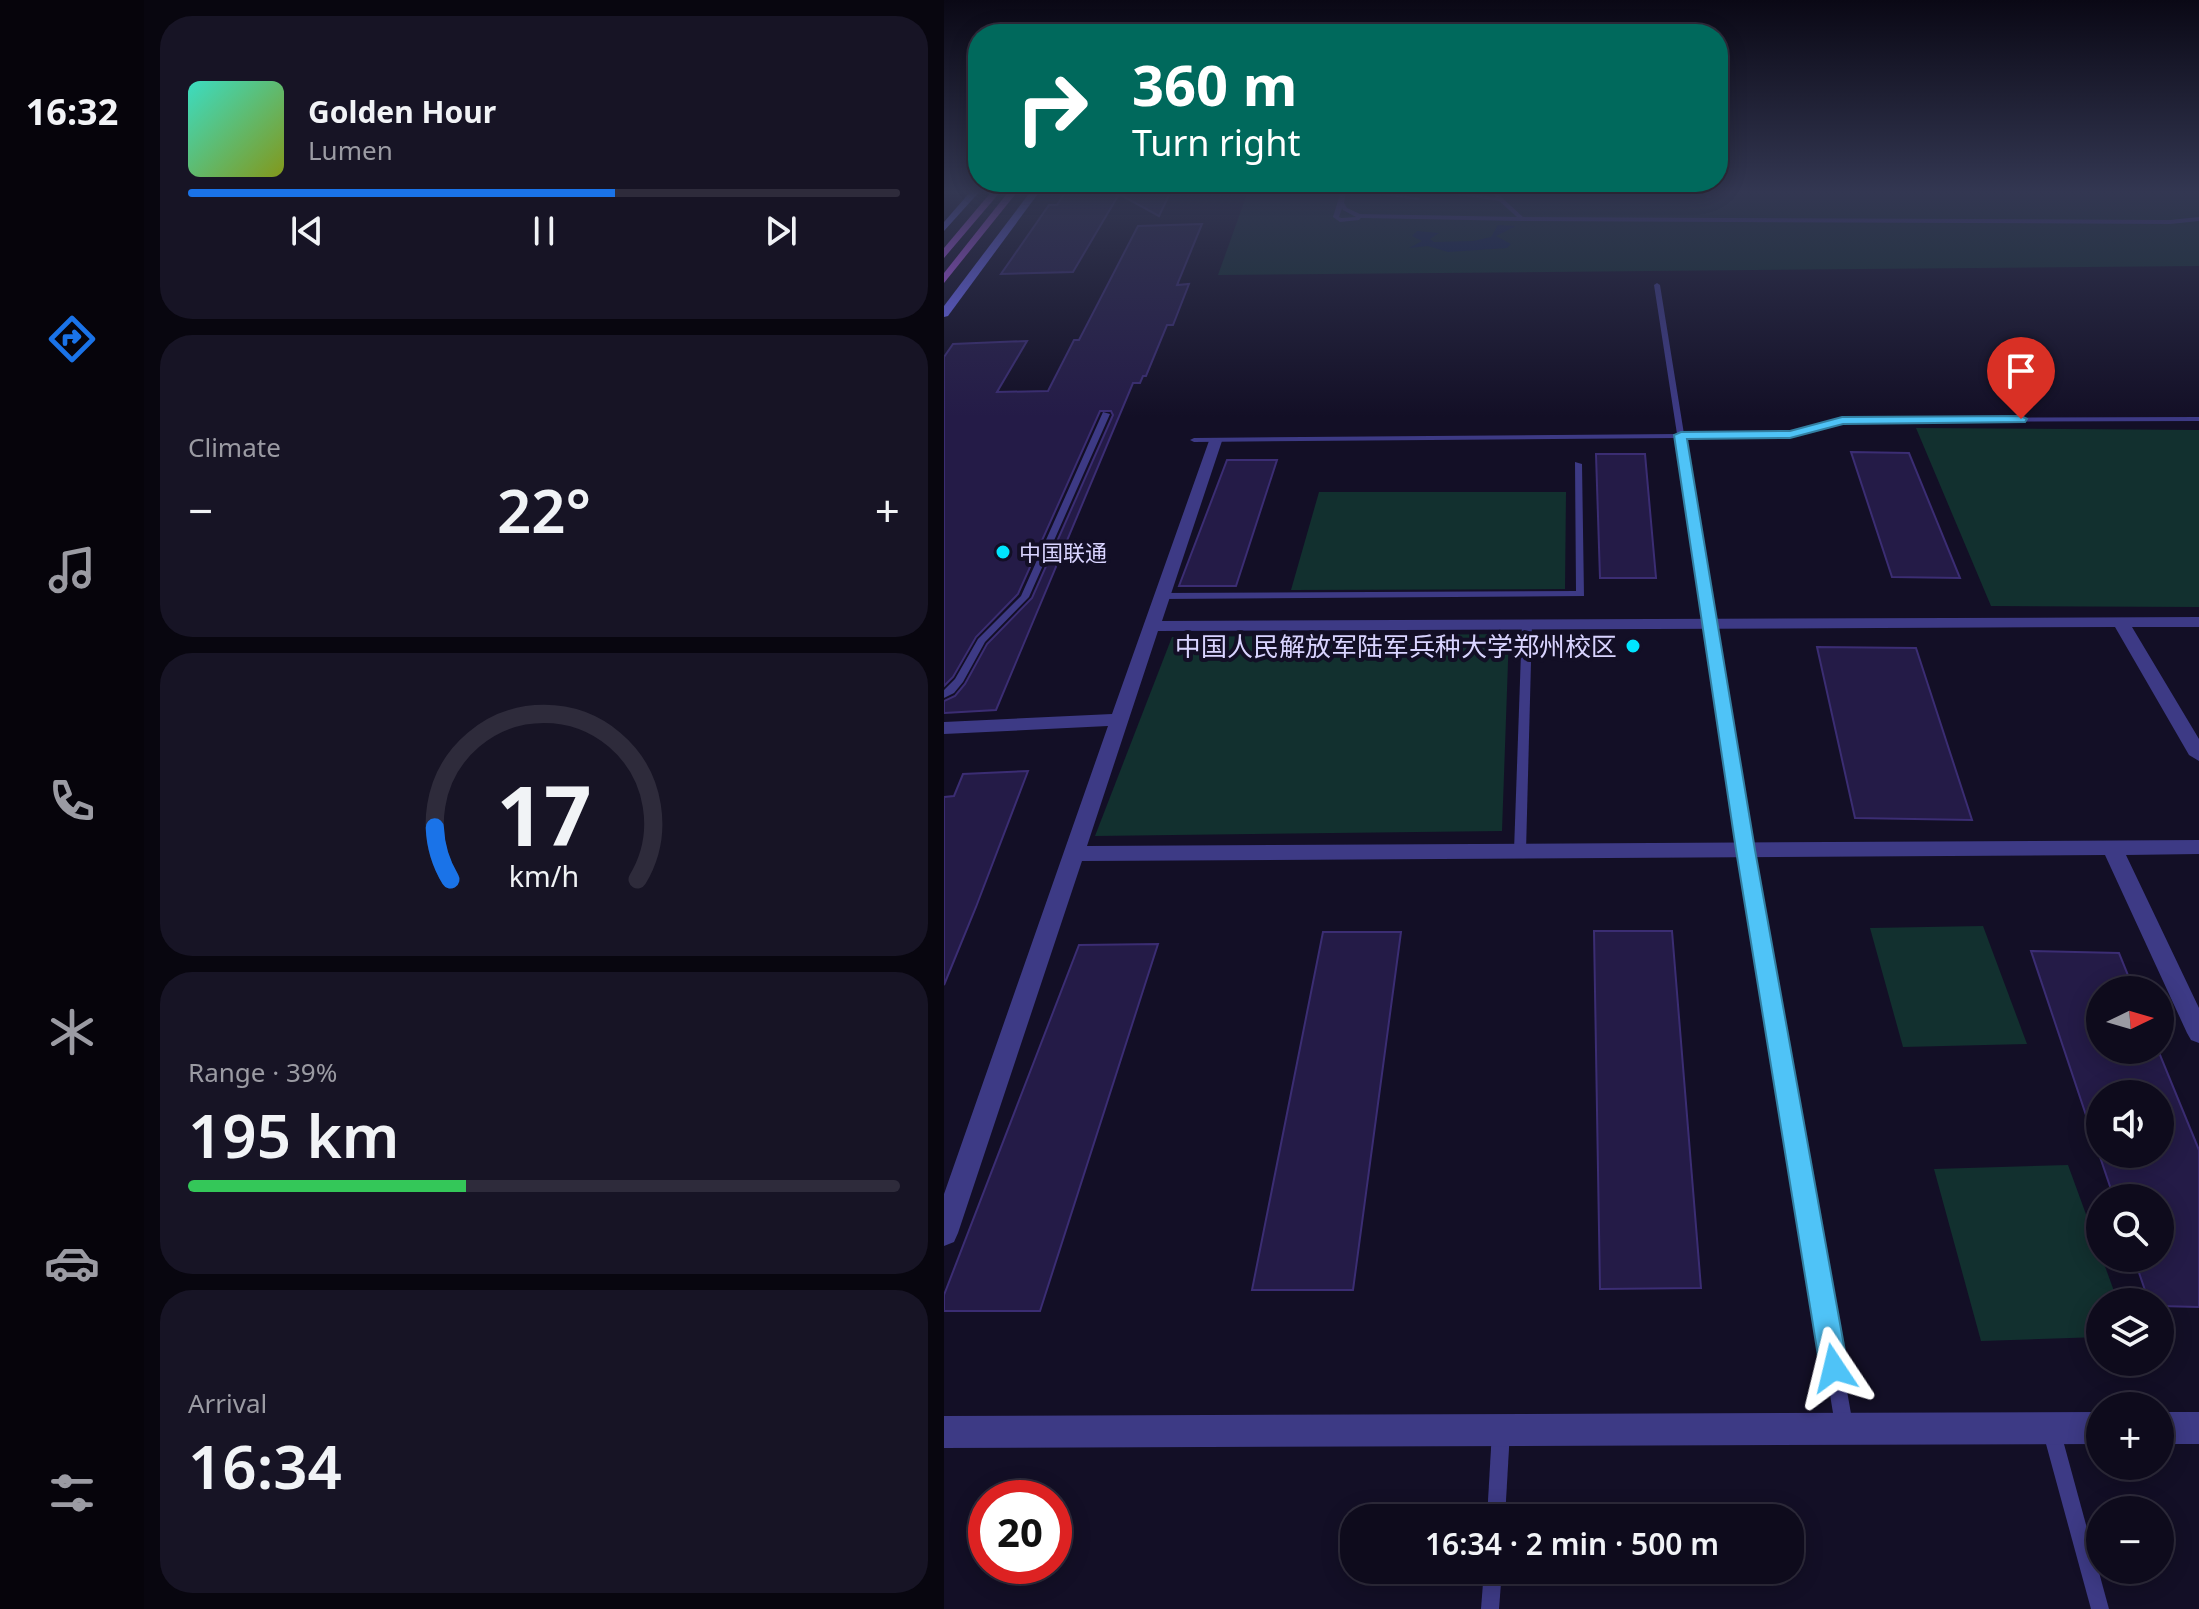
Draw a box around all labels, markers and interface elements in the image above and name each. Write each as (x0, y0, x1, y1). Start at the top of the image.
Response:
text: 360 m (1132, 46, 1297, 122)
icon: right (1000, 56, 1104, 160)
text: 16:32 (26, 87, 118, 136)
text: Golden Hour (308, 91, 496, 132)
text: Turn right (1132, 118, 1300, 167)
text: Lumen (308, 132, 393, 168)
icon: previous (285, 209, 329, 253)
icon: pause (522, 209, 566, 253)
icon: next (759, 209, 803, 253)
icon: directions (44, 311, 100, 367)
pin (1987, 337, 2055, 419)
icon: arrive (1999, 349, 2043, 393)
text: Climate (188, 429, 281, 465)
text: 22° (497, 469, 591, 551)
text: − (188, 480, 213, 540)
text: + (875, 480, 900, 540)
place label: 中国联通 (1019, 537, 1107, 567)
icon: music (44, 542, 100, 598)
marker: 中国联通 (994, 543, 1012, 561)
place label: 中国人民解放军陆军兵种大学郑州校区 (1175, 628, 1617, 664)
marker: 中国人民解放军陆军兵种大学郑州校区 (1624, 637, 1642, 655)
text: 17 (496, 757, 592, 870)
icon: phone (44, 773, 100, 829)
text: km/h (509, 857, 579, 896)
north arrow (2086, 976, 2174, 1064)
map controls (2086, 976, 2174, 1584)
icon: climate (44, 1004, 100, 1060)
text: Range · 39% (188, 1054, 337, 1090)
button: sound (2086, 1080, 2174, 1168)
text: 195 km (188, 1094, 399, 1176)
button: search (2086, 1184, 2174, 1272)
icon: car (44, 1235, 100, 1291)
button: layers (2086, 1288, 2174, 1376)
position arrow (1792, 1326, 1876, 1410)
text: Arrival (188, 1385, 267, 1421)
button: + (2086, 1392, 2174, 1480)
text: 16:34 (188, 1425, 342, 1507)
icon: filters (44, 1465, 100, 1521)
speed limit sign: 20 (968, 1480, 1072, 1584)
button: − (2086, 1496, 2174, 1584)
text: 16:34 · 2 min · 500 m (1425, 1523, 1719, 1564)

